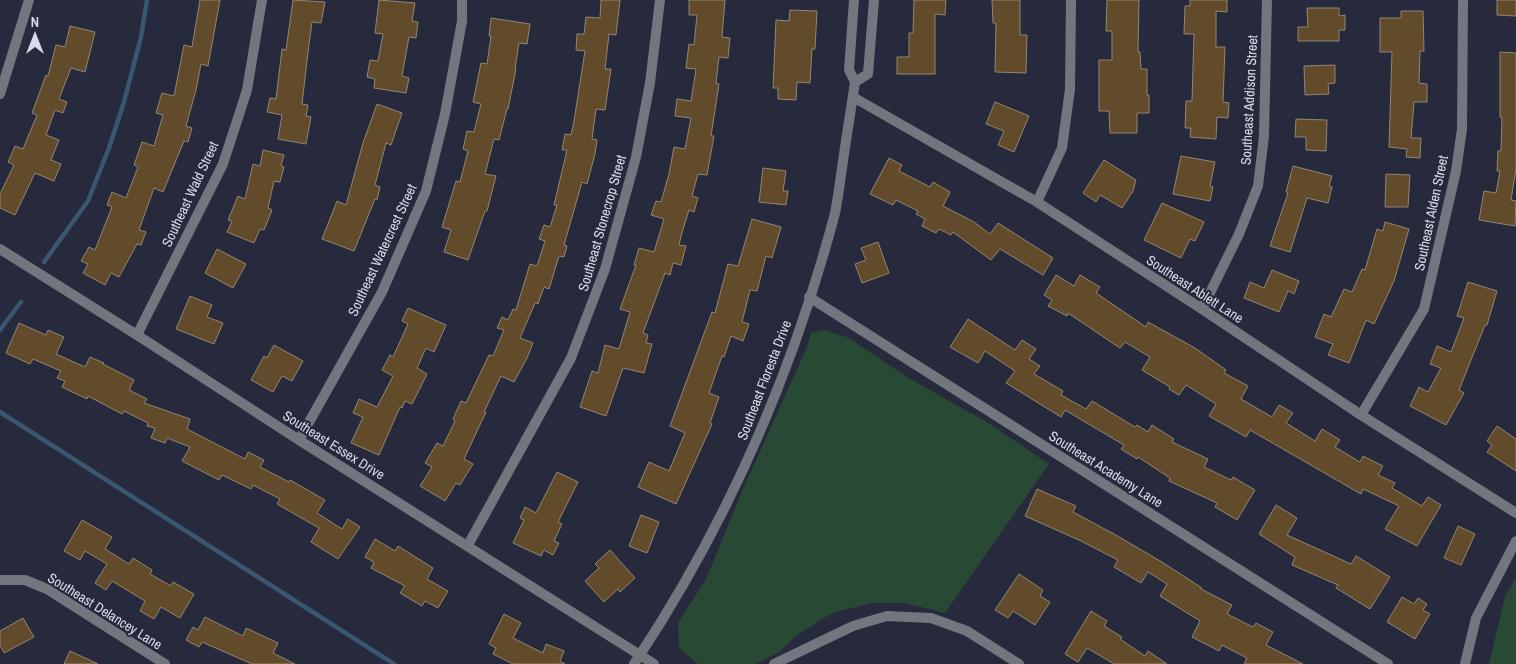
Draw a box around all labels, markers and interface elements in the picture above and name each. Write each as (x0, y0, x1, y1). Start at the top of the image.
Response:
north arrow (10, 10, 60, 60)
text: N (31, 13, 39, 31)
street label: Southeast Addison Street (1237, 35, 1261, 165)
street label: Southeast Wald Street (158, 138, 222, 250)
street label: Southeast Stonecrop Street (574, 153, 630, 293)
street label: Southeast Alden Street (1410, 154, 1452, 272)
street label: Southeast Watercrest Street (343, 181, 421, 319)
street label: Southeast Ablett Lane (1143, 251, 1247, 327)
street label: Southeast Floresta Drive (733, 317, 795, 443)
street label: Southeast Essex Drive (280, 406, 388, 484)
street label: Southeast Academy Lane (1046, 427, 1166, 511)
street label: Southeast Delancey Lane (44, 569, 166, 653)

